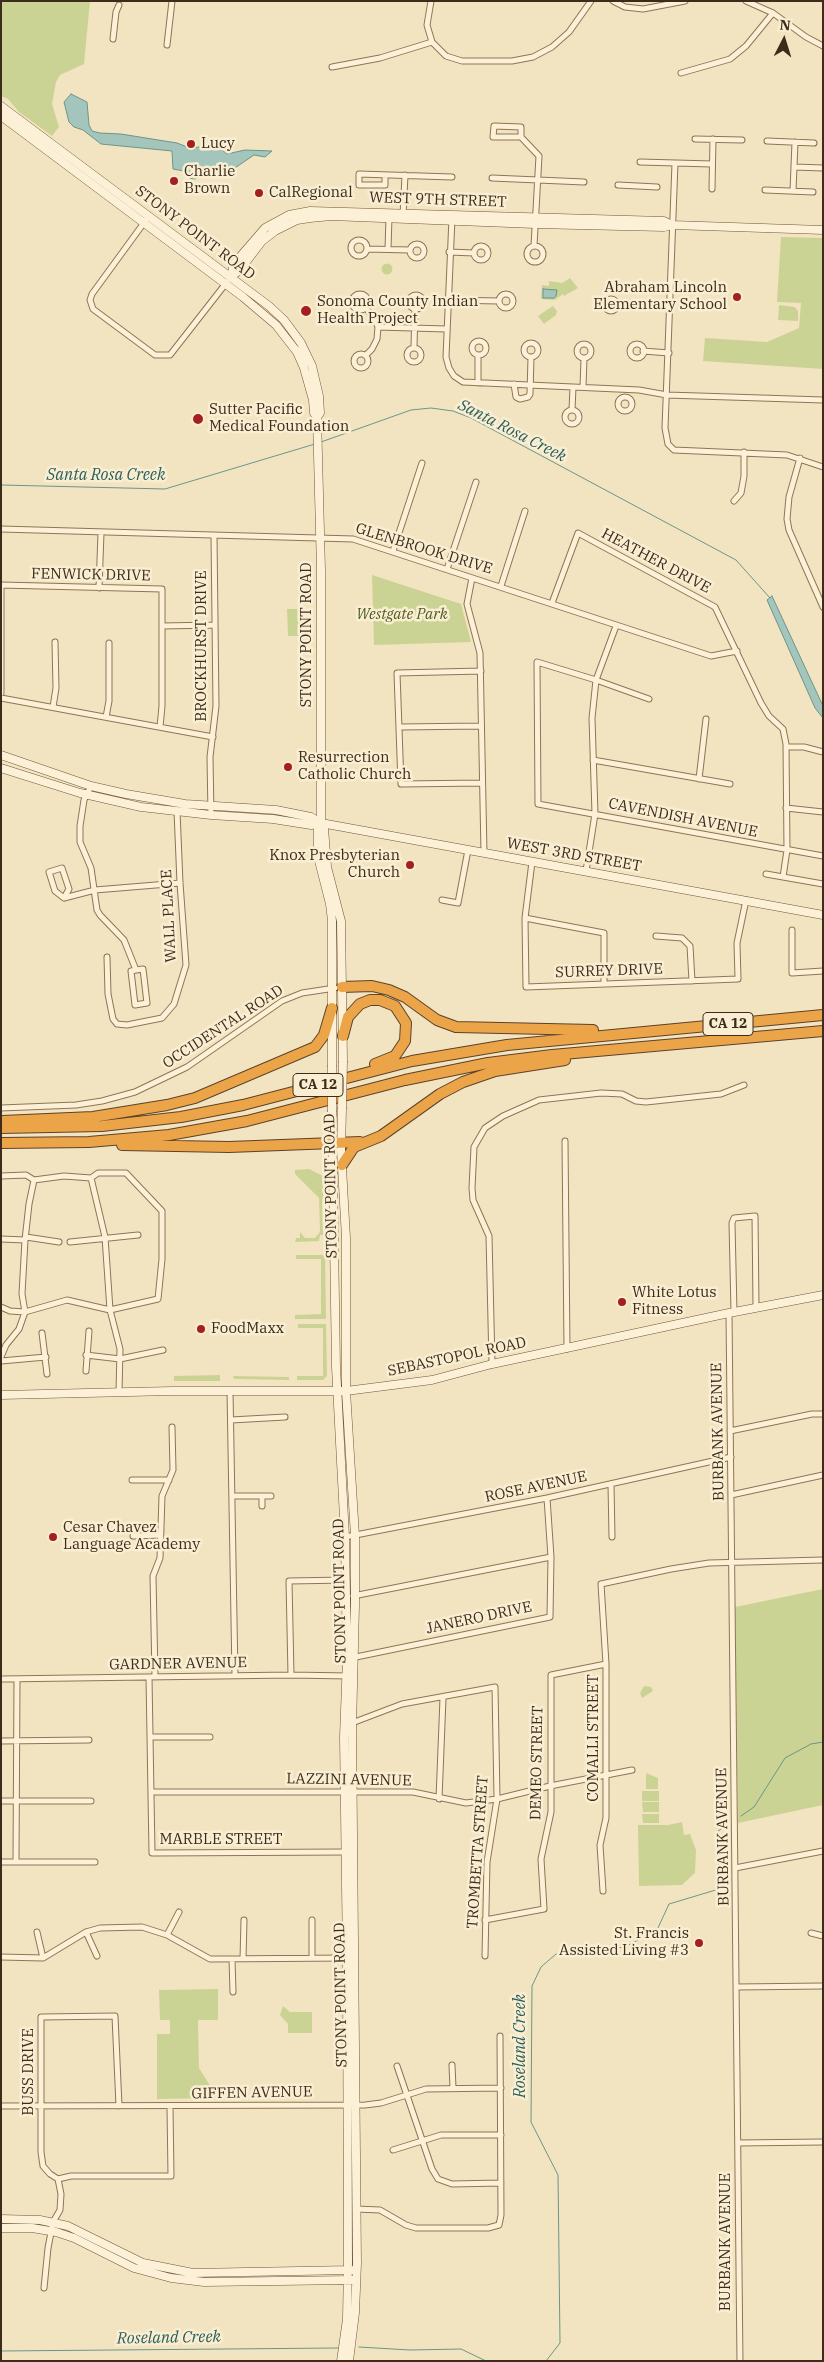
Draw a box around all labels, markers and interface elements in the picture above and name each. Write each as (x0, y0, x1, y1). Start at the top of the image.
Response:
north arrow (759, 15, 809, 65)
text: N (779, 16, 792, 35)
place label: Lucy (201, 135, 235, 153)
marker: Lucy (185, 138, 197, 150)
place label: Charlie Brown (184, 163, 235, 198)
marker: Charlie Brown (168, 175, 180, 187)
street label: STONY POINT ROAD (132, 182, 258, 284)
place label: CalRegional (269, 184, 353, 202)
marker: CalRegional (253, 187, 265, 199)
street label: WEST 9TH STREET (369, 189, 507, 211)
place label: Abraham Lincoln Elementary School (593, 279, 727, 314)
marker: Abraham Lincoln Elementary School (731, 291, 743, 303)
place label: Sonoma County Indian Health Project (317, 293, 478, 328)
marker: Sonoma County Indian Health Project (299, 304, 313, 318)
water label: Santa Rosa Creek (455, 395, 569, 467)
place label: Sutter Pacific Medical Foundation (209, 401, 349, 436)
marker: Sutter Pacific Medical Foundation (191, 412, 205, 426)
water label: Santa Rosa Creek (47, 465, 165, 485)
street label: GLENBROOK DRIVE (353, 520, 495, 578)
street label: HEATHER DRIVE (598, 525, 714, 597)
street label: STONY POINT ROAD (298, 562, 316, 708)
street label: FENWICK DRIVE (31, 565, 151, 585)
street label: BROCKHURST DRIVE (193, 570, 211, 722)
park label: Westgate Park (356, 606, 448, 624)
place label: Resurrection Catholic Church (298, 749, 411, 784)
marker: Resurrection Catholic Church (282, 761, 294, 773)
street label: CAVENDISH AVENUE (607, 795, 759, 841)
street label: WEST 3RD STREET (505, 834, 643, 876)
place label: Knox Presbyterian Church (269, 847, 400, 882)
marker: Knox Presbyterian Church (404, 859, 416, 871)
street label: WALL PLACE (158, 869, 180, 963)
street label: SURREY DRIVE (555, 960, 663, 982)
street label: OCCIDENTAL ROAD (159, 981, 287, 1073)
road number: CA 12 (703, 1012, 753, 1036)
road number: CA 12 (293, 1074, 343, 1096)
street label: STONY POINT ROAD (321, 1113, 341, 1259)
place label: White Lotus Fitness (632, 1284, 717, 1319)
marker: White Lotus Fitness (616, 1296, 628, 1308)
place label: FoodMaxx (211, 1320, 284, 1338)
marker: FoodMaxx (195, 1323, 207, 1335)
street label: SEBASTOPOL ROAD (386, 1334, 528, 1380)
street label: BURBANK AVENUE (708, 1363, 728, 1501)
street label: ROSE AVENUE (483, 1467, 589, 1507)
street label: STONY POINT ROAD (330, 1518, 350, 1664)
place label: Cesar Chavez Language Academy (63, 1519, 200, 1554)
marker: Cesar Chavez Language Academy (47, 1531, 59, 1543)
street label: JANERO DRIVE (424, 1598, 534, 1638)
street label: GARDNER AVENUE (109, 1654, 247, 1674)
street label: COMALLI STREET (585, 1674, 603, 1802)
street label: DEMEO STREET (527, 1706, 547, 1820)
street label: BURBANK AVENUE (713, 1768, 733, 1906)
street label: LAZZINI AVENUE (286, 1770, 412, 1790)
street label: TROMBETTA STREET (464, 1775, 492, 1929)
street label: MARBLE STREET (160, 1831, 282, 1849)
street label: STONY POINT ROAD (331, 1922, 351, 2068)
place label: St. Francis Assisted Living #3 (559, 1925, 689, 1960)
marker: St. Francis Assisted Living #3 (693, 1937, 705, 1949)
water label: Roseland Creek (510, 1994, 530, 2098)
street label: BUSS DRIVE (20, 2028, 38, 2116)
street label: GIFFEN AVENUE (191, 2083, 313, 2103)
street label: BURBANK AVENUE (717, 2173, 735, 2311)
water label: Roseland Creek (117, 2327, 221, 2349)

